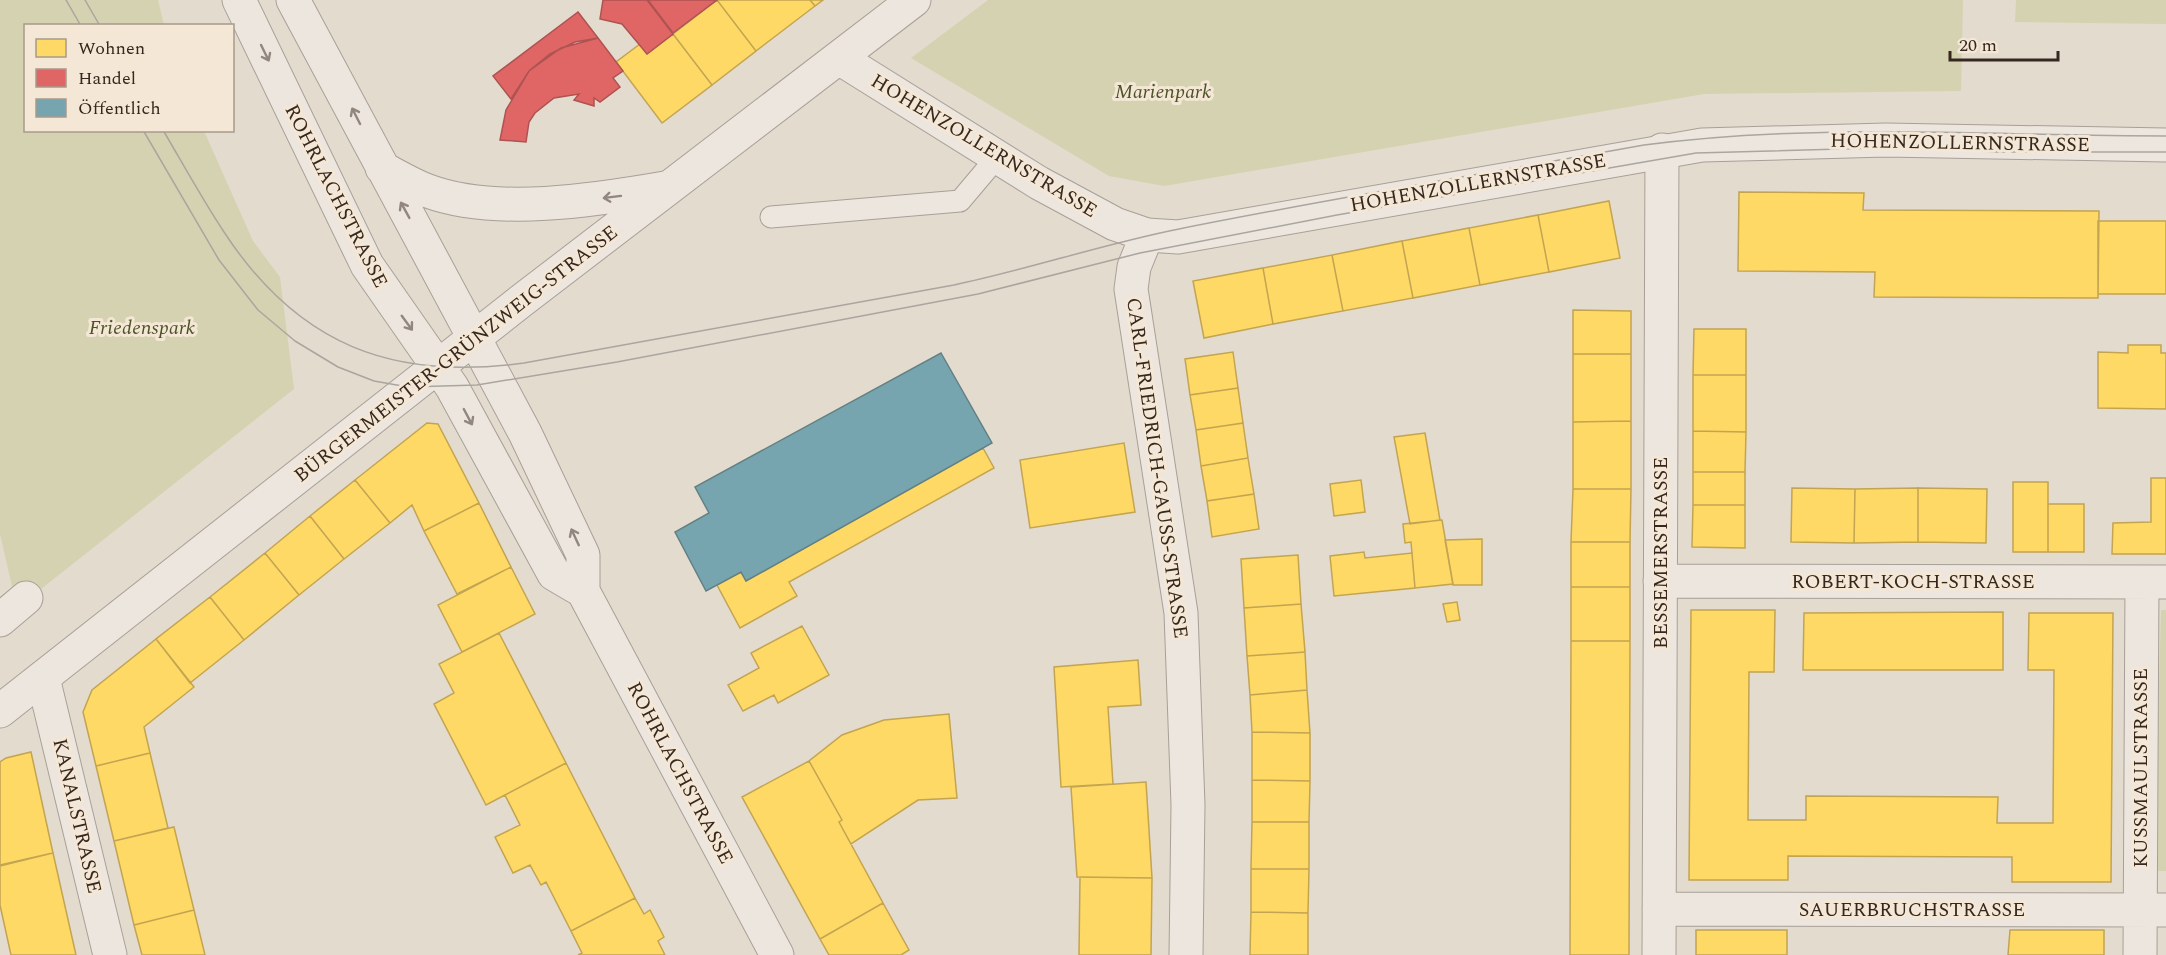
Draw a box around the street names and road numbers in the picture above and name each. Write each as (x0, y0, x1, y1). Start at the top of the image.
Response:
street label: HOHENZOLLERNSTRASSE (865, 66, 1103, 226)
street label: ROHRLACHSTRASSE (277, 99, 395, 293)
street label: HOHENZOLLERNSTRASSE (1830, 126, 2090, 160)
street label: HOHENZOLLERNSTRASSE (1347, 146, 1609, 220)
street label: BÜRGERMEISTER-GRÜNZWEIG-STRASSE (288, 218, 624, 490)
street label: CARL-FRIEDRICH-GAUSS-STRASSE (1118, 295, 1196, 641)
street label: BESSEMERSTRASSE (1646, 457, 1676, 649)
street label: ROBERT-KOCH-STRASSE (1791, 567, 2035, 597)
street label: KUSSMAULSTRASSE (2126, 668, 2156, 868)
street label: ROHRLACHSTRASSE (619, 676, 741, 870)
street label: KANALSTRASSE (45, 735, 109, 897)
street label: SAUERBRUCHSTRASSE (1799, 895, 2025, 925)

